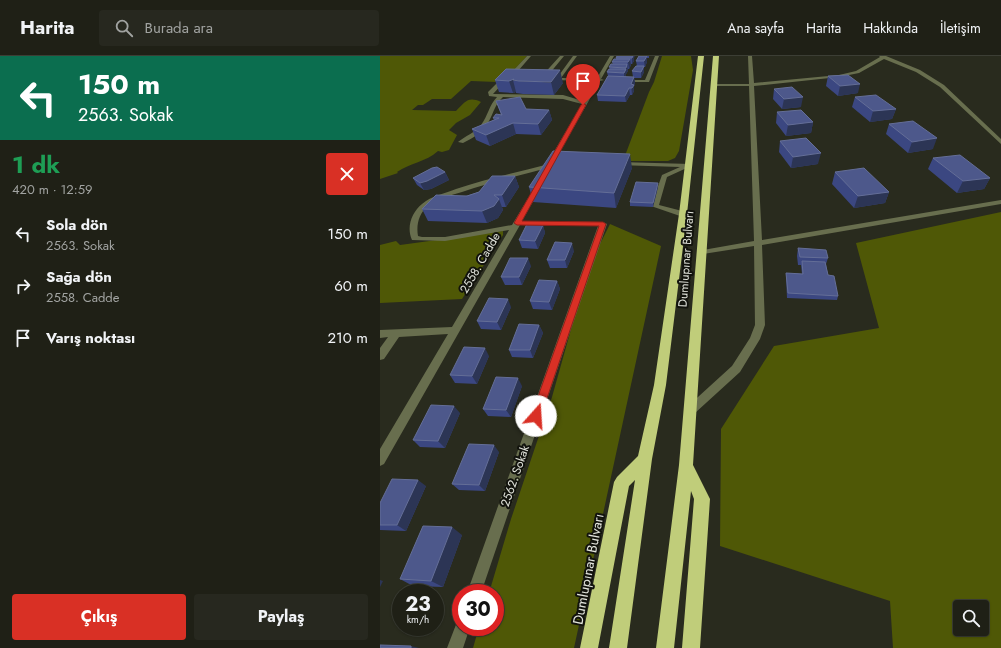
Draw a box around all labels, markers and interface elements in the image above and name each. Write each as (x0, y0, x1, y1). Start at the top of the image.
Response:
search box (99, 10, 379, 46)
text: Harita (20, 14, 75, 41)
icon: search (113, 17, 135, 39)
text: Burada ara (145, 17, 213, 39)
text: Ana sayfa (727, 18, 784, 38)
text: Harita (806, 18, 841, 38)
text: Hakkında (863, 18, 918, 38)
text: İletişim (940, 18, 981, 38)
text: 150 m (78, 64, 160, 105)
pin (566, 64, 600, 105)
icon: arrive (572, 70, 594, 92)
icon: left (12, 72, 64, 124)
text: 2563. Sokak (78, 102, 173, 128)
text: 1 dk (12, 147, 60, 182)
button: close (326, 153, 368, 195)
text: 420 m · 12:59 (12, 180, 92, 199)
street label: Dumlupınar Bulvarı (674, 210, 698, 308)
text: Sola dön (46, 214, 108, 236)
icon: left (12, 223, 34, 245)
text: 150 m (328, 223, 368, 245)
street label: 2558. Cadde (455, 229, 505, 297)
text: 2563. Sokak (46, 236, 115, 255)
text: Sağa dön (46, 266, 112, 288)
icon: right (12, 275, 34, 297)
text: 60 m (334, 275, 368, 297)
text: 2558. Cadde (46, 288, 119, 307)
icon: arrive (12, 327, 34, 349)
text: Varış noktası (46, 327, 135, 349)
text: 210 m (328, 327, 368, 349)
position arrow (515, 395, 557, 437)
street label: 2562. Sokak (496, 442, 534, 509)
street label: Dumlupınar Bulvarı (567, 512, 609, 626)
speed limit sign: 30 (452, 584, 504, 636)
text: 23 (405, 590, 431, 619)
button: Çıkış (12, 594, 186, 640)
button: Paylaş (194, 594, 368, 640)
map controls (953, 600, 989, 636)
button: search (953, 600, 989, 636)
text: km/h (407, 612, 429, 627)

